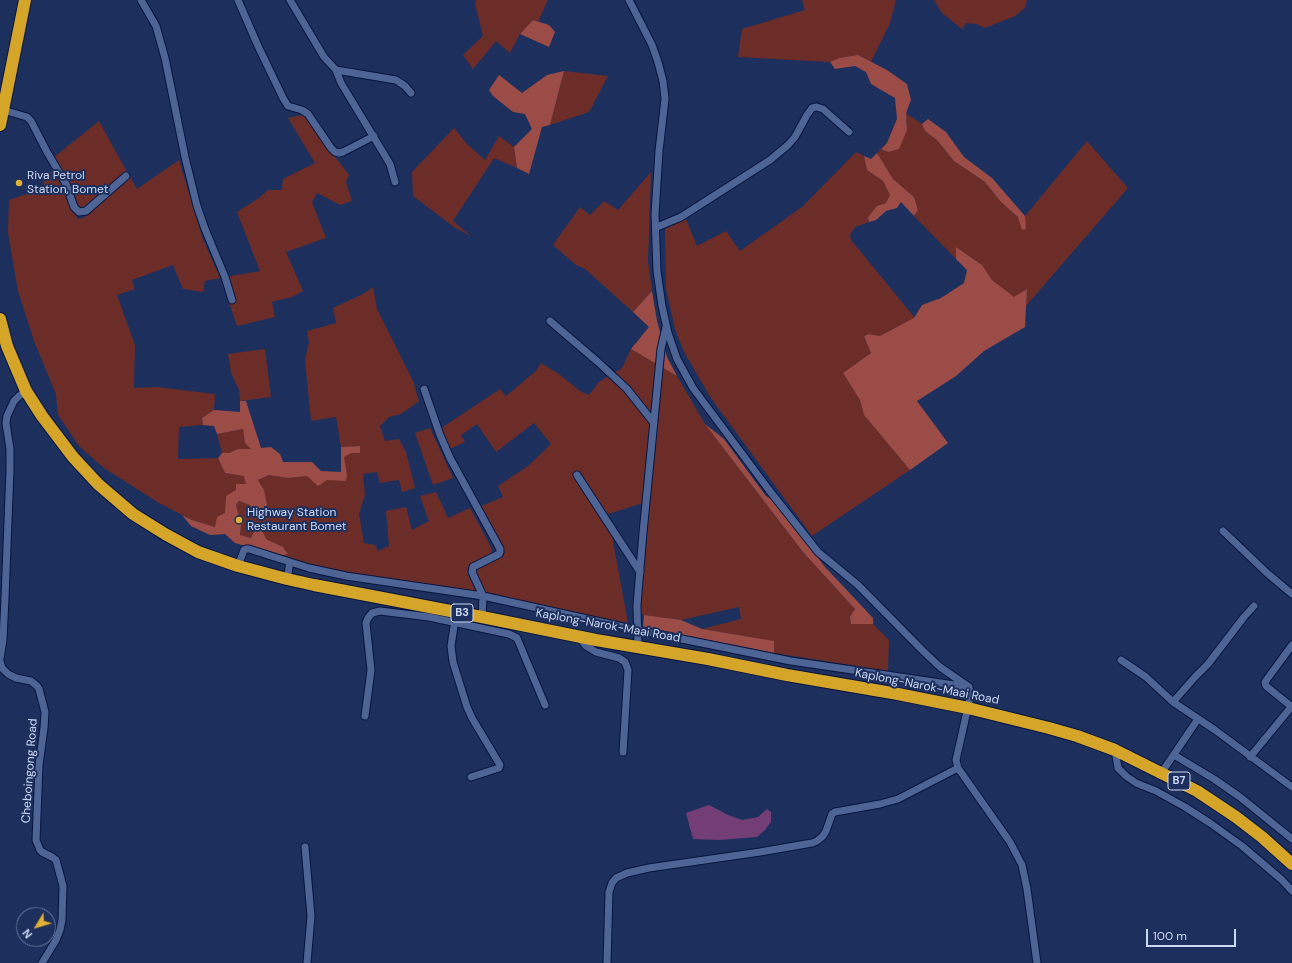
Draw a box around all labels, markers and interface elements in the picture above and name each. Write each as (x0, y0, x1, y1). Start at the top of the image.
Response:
place label: Riva Petrol Station, Bomet (27, 169, 108, 197)
marker: Riva Petrol Station, Bomet (14, 178, 24, 188)
place label: Highway Station Restaurant Bomet (247, 506, 347, 534)
marker: Highway Station Restaurant Bomet (234, 515, 244, 525)
road number: B3 (451, 604, 473, 622)
street label: Kaplong-Narok-Maai Road (535, 606, 681, 646)
street label: Kaplong-Narok-Maai Road (854, 666, 1000, 708)
street label: Cheboingong Road (19, 718, 41, 824)
road number: B7 (1168, 772, 1190, 790)
north arrow (16, 907, 56, 947)
scale bar (1148, 921, 1238, 947)
text: N (19, 926, 35, 941)
text: 100 m (1153, 928, 1187, 944)

